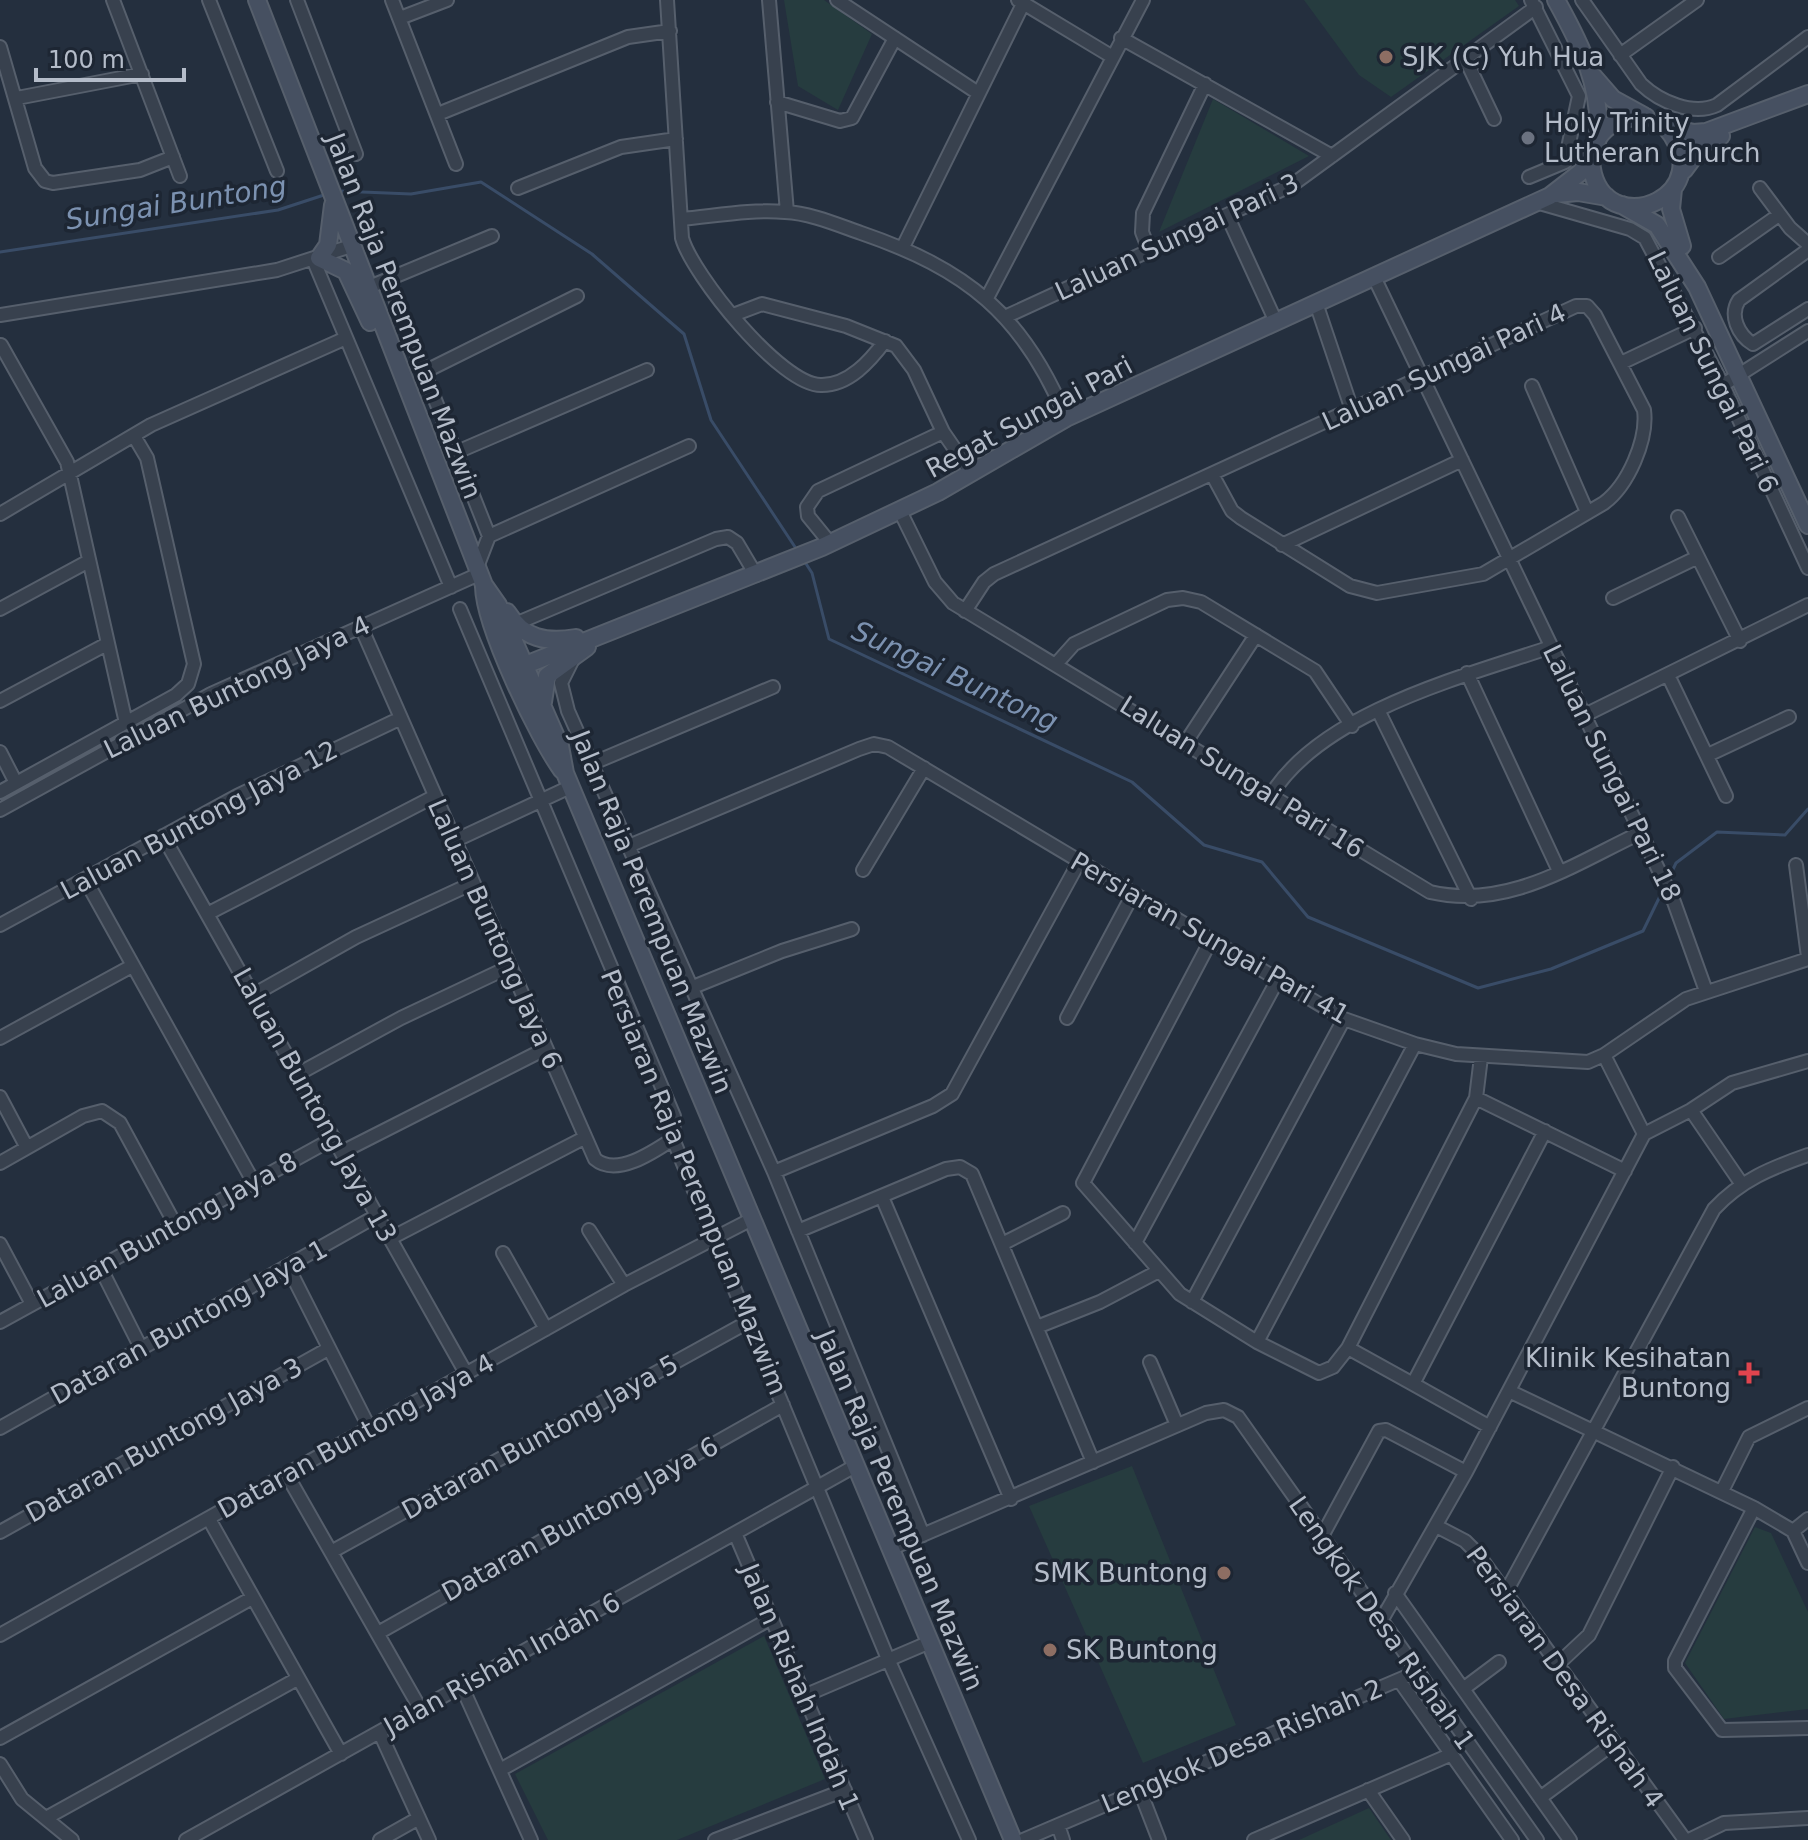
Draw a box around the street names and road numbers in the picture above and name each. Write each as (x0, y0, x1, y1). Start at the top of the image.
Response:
street label: Jalan Raja Perempuan Mazwin (320, 127, 488, 503)
street label: Laluan Sungai Pari 3 (1050, 167, 1304, 307)
street label: Laluan Sungai Pari 6 (1641, 246, 1785, 498)
street label: Laluan Sungai Pari 4 (1317, 297, 1571, 437)
street label: Regat Sungai Pari (921, 350, 1137, 484)
street label: Laluan Buntong Jaya 4 (99, 609, 375, 765)
street label: Laluan Sungai Pari 18 (1537, 640, 1687, 906)
street label: Laluan Sungai Pari 16 (1115, 690, 1369, 864)
street label: Jalan Raja Perempuan Mazwin (564, 724, 739, 1098)
street label: Laluan Buntong Jaya 12 (55, 734, 343, 906)
street label: Laluan Buntong Jaya 6 (422, 794, 568, 1074)
street label: Persiaran Sungai Pari 41 (1065, 846, 1355, 1030)
street label: Laluan Buntong Jaya 13 (227, 963, 403, 1247)
street label: Persiaran Raja Perempuan Mazwim (595, 965, 793, 1399)
street label: Laluan Buntong Jaya 8 (32, 1146, 302, 1314)
street label: Dataran Buntong Jaya 1 (46, 1233, 332, 1411)
street label: Jalan Raja Perempuan Mazwin (809, 1323, 990, 1695)
street label: Dataran Buntong Jaya 4 (213, 1347, 499, 1525)
street label: Dataran Buntong Jaya 5 (397, 1348, 683, 1526)
street label: Dataran Buntong Jaya 3 (21, 1351, 307, 1529)
street label: Dataran Buntong Jaya 6 (437, 1430, 723, 1608)
street label: Lengkok Desa Rishah 1 (1283, 1490, 1481, 1756)
street label: Persiaran Desa Rishah 4 (1460, 1540, 1670, 1814)
street label: Jalan Rishah Indah 1 (734, 1557, 866, 1815)
street label: Jalan Rishah Indah 6 (377, 1587, 625, 1742)
street label: Lengkok Desa Rishah 2 (1097, 1673, 1387, 1819)

